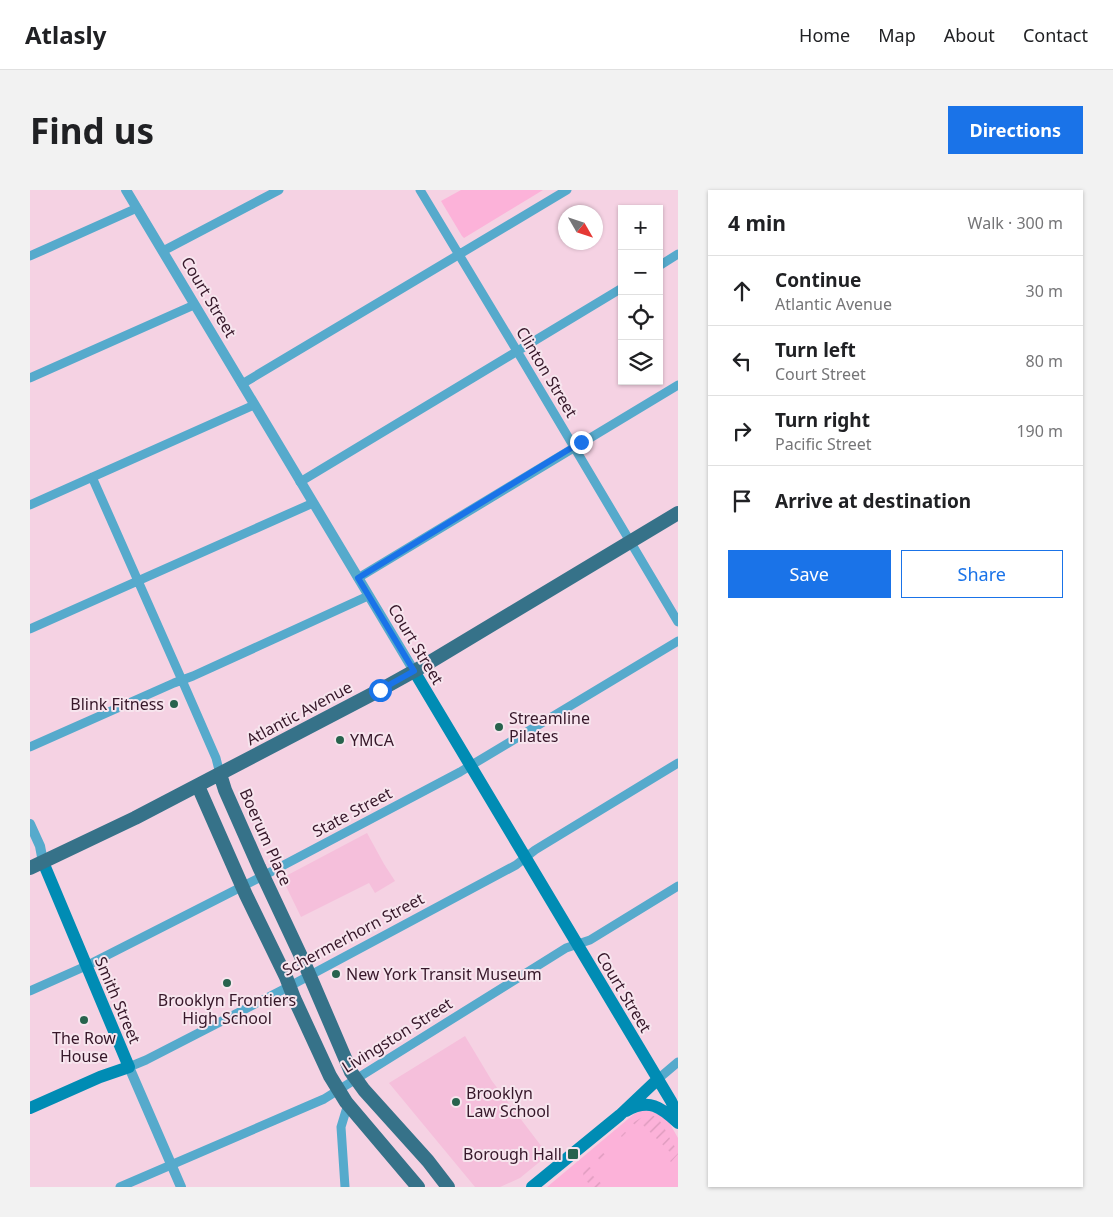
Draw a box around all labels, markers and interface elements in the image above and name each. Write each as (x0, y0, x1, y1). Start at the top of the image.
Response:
text: Atlasly (25, 18, 106, 51)
text: Home (799, 23, 850, 47)
text: Map (878, 23, 916, 47)
text: About (944, 23, 995, 47)
text: Contact (1023, 23, 1088, 47)
button: Directions (948, 106, 1083, 154)
text: Find us (30, 107, 154, 154)
north arrow (558, 205, 603, 250)
map controls (618, 205, 663, 385)
button: + (618, 205, 663, 250)
text: 4 min (728, 209, 786, 237)
text: Walk · 300 m (968, 212, 1063, 234)
button: − (618, 250, 663, 295)
street label: Court Street (176, 252, 242, 342)
text: Continue (775, 267, 861, 293)
icon: ahead (728, 277, 756, 305)
text: 30 m (1026, 280, 1063, 302)
text: Atlantic Avenue (775, 293, 892, 315)
button: locate (618, 295, 663, 340)
street label: Clinton Street (511, 322, 583, 422)
text: Turn left (775, 337, 856, 363)
button: layers (618, 340, 663, 385)
icon: left (728, 347, 756, 375)
text: 80 m (1026, 350, 1063, 372)
text: Court Street (775, 363, 866, 385)
text: Turn right (775, 407, 870, 433)
icon: right (728, 417, 756, 445)
text: 190 m (1016, 420, 1063, 442)
route end (570, 431, 593, 454)
text: Pacific Street (775, 433, 872, 455)
icon: arrive (728, 487, 756, 515)
text: Arrive at destination (775, 488, 971, 514)
button: Save (728, 550, 891, 598)
button: Share (901, 550, 1063, 598)
street label: Court Street (383, 599, 449, 689)
street label: Atlantic Avenue (242, 676, 356, 750)
route start (369, 679, 392, 702)
place label: Blink Fitness (70, 693, 164, 715)
marker: Blink Fitness (168, 698, 180, 710)
place label: Streamline Pilates (509, 707, 590, 747)
marker: Streamline Pilates (493, 721, 505, 733)
place label: YMCA (350, 729, 395, 751)
marker: YMCA (334, 734, 346, 746)
street label: State Street (308, 782, 396, 842)
street label: Boerum Place (235, 785, 297, 889)
street label: Schermerhorn Street (278, 887, 428, 981)
street label: Court Street (591, 947, 657, 1037)
street label: Smith Street (90, 953, 146, 1047)
place label: New York Transit Museum (346, 963, 542, 985)
marker: New York Transit Museum (330, 968, 342, 980)
marker: Brooklyn Frontiers High School (221, 977, 233, 989)
place label: Brooklyn Frontiers High School (158, 989, 296, 1029)
street label: Livingston Street (338, 992, 457, 1078)
marker: The Row House (78, 1014, 90, 1026)
place label: The Row House (52, 1027, 116, 1067)
place label: Brooklyn Law School (466, 1082, 550, 1122)
marker: Brooklyn Law School (450, 1096, 462, 1108)
place label: Borough Hall (463, 1143, 562, 1165)
marker: Borough Hall (566, 1147, 580, 1161)

